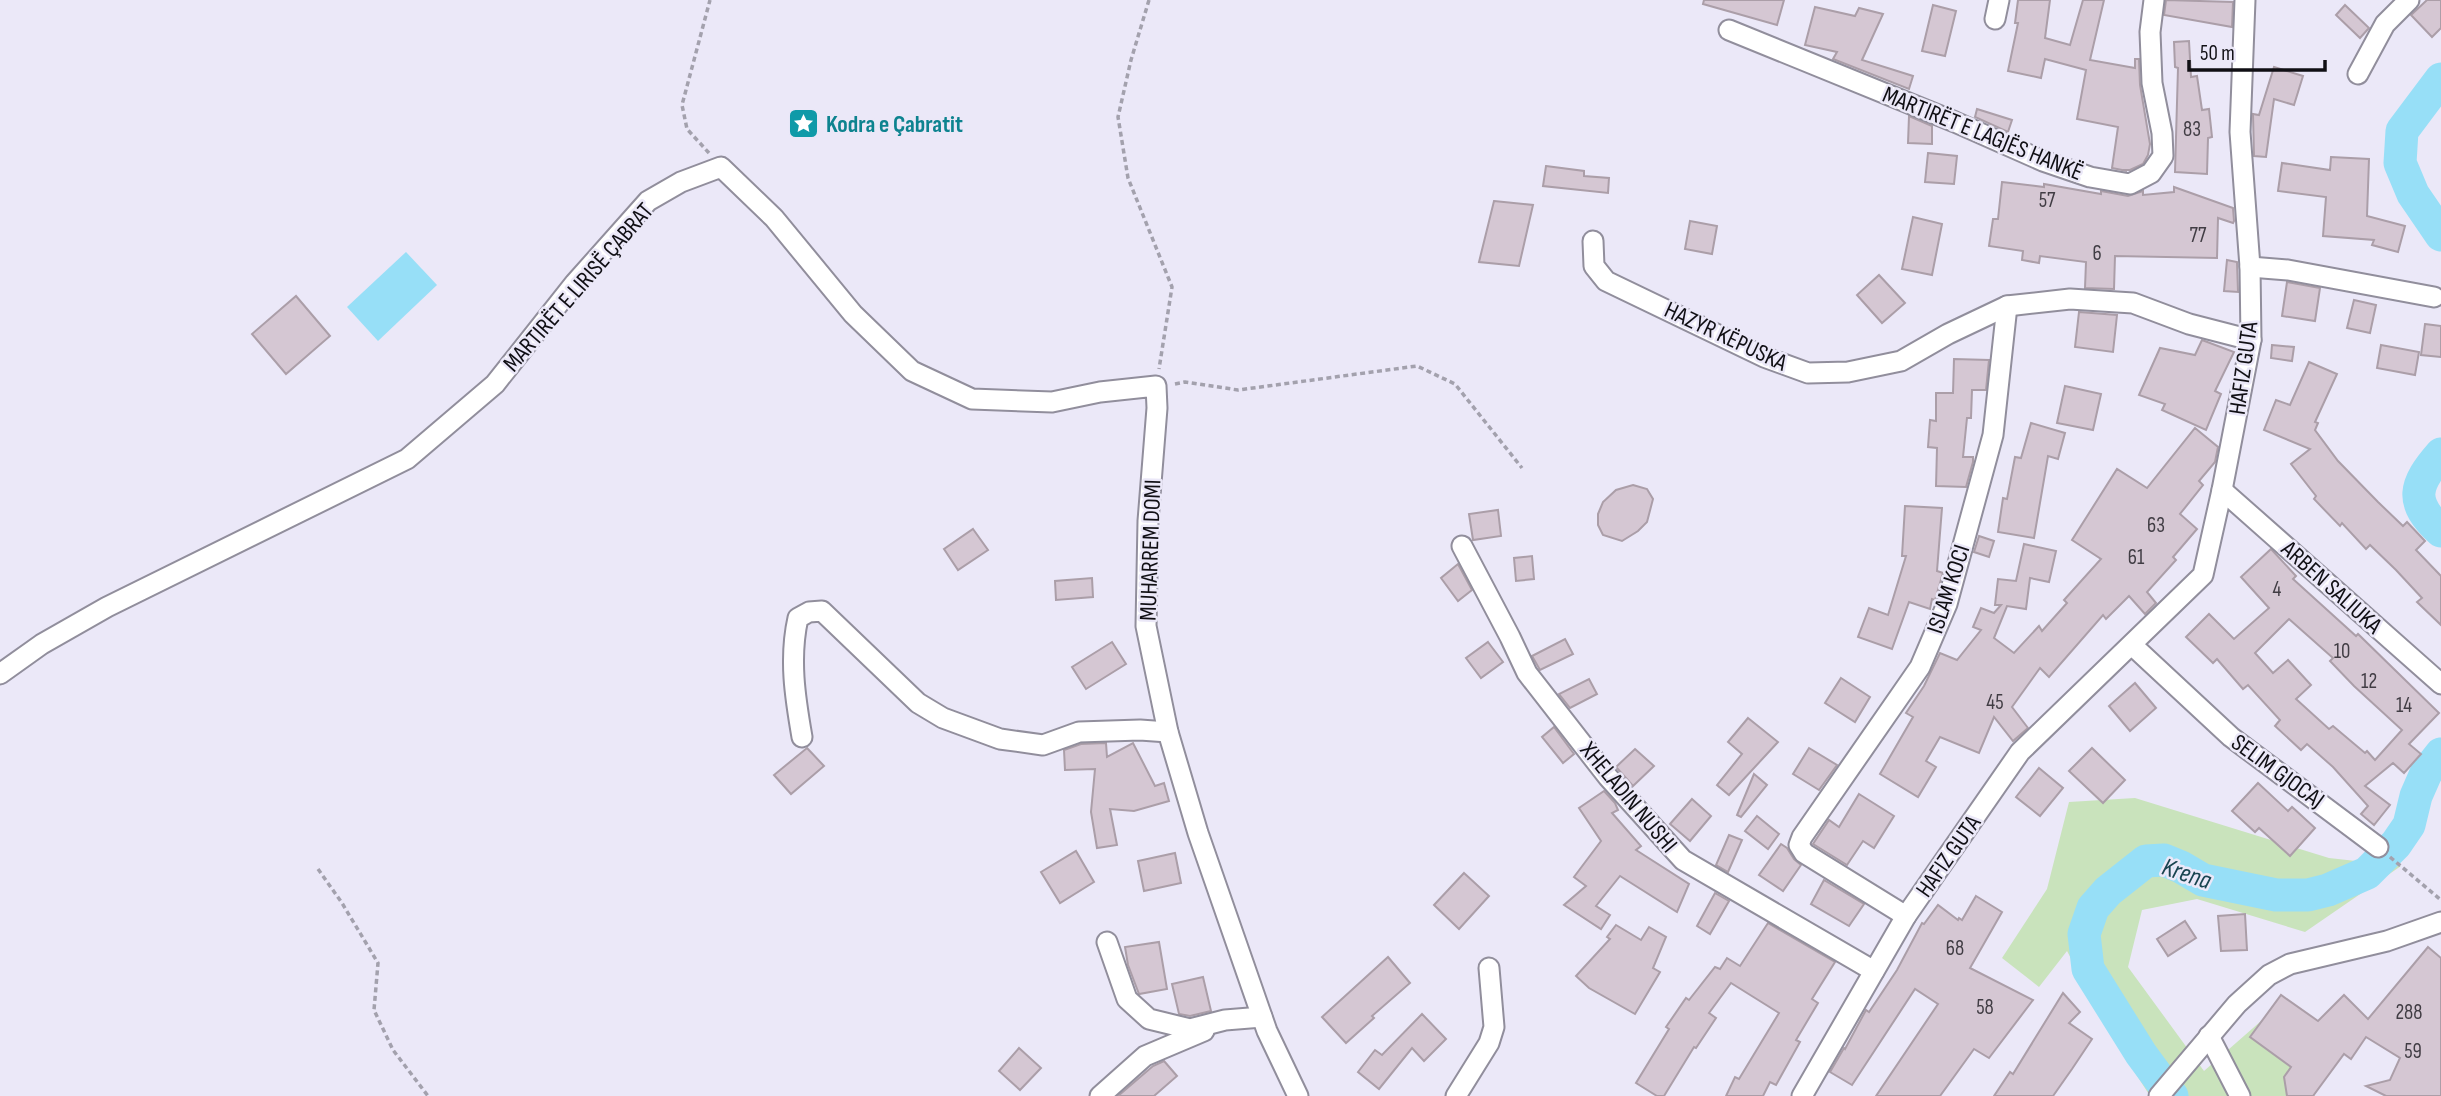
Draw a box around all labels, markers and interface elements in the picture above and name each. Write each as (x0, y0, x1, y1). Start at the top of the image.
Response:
scale bar (2189, 28, 2326, 72)
text: 50 m (2200, 41, 2235, 66)
street label: MARTIRËT E LAGJËS HANKË (1878, 80, 2087, 187)
place icon: Kodra e Çabratit (786, 107, 820, 141)
place label: Kodra e Çabratit (826, 110, 963, 139)
house number: 83 (2183, 117, 2201, 142)
house number: 57 (2039, 188, 2056, 213)
street label: MARTIRËT E LIRISË ÇABRAT (497, 197, 660, 378)
house number: 77 (2190, 223, 2207, 248)
house number: 6 (2092, 241, 2102, 266)
street label: HAZYR KËPUSKA (1660, 295, 1792, 378)
street label: HAFIZ GUTA (2223, 319, 2264, 416)
street label: MUHARREM DOMI (1134, 479, 1167, 621)
house number: 63 (2147, 513, 2165, 538)
street label: ARBEN SALIUKA (2275, 534, 2388, 641)
street label: ISLAM KOCI (1921, 541, 1976, 637)
house number: 61 (2128, 545, 2145, 570)
house number: 4 (2273, 577, 2282, 602)
house number: 10 (2334, 639, 2350, 664)
house number: 12 (2361, 669, 2377, 694)
house number: 45 (1986, 690, 2004, 715)
house number: 14 (2396, 693, 2412, 718)
street label: SELIM GJOCAJ (2226, 728, 2330, 815)
street label: XHELADIN NUSHI (1573, 735, 1683, 859)
street label: HAFIZ GUTA (1910, 809, 1988, 903)
water label: Krena (2158, 852, 2215, 897)
house number: 68 (1946, 936, 1964, 961)
house number: 58 (1976, 995, 1994, 1020)
house number: 288 (2395, 1000, 2423, 1025)
house number: 59 (2404, 1039, 2422, 1064)

